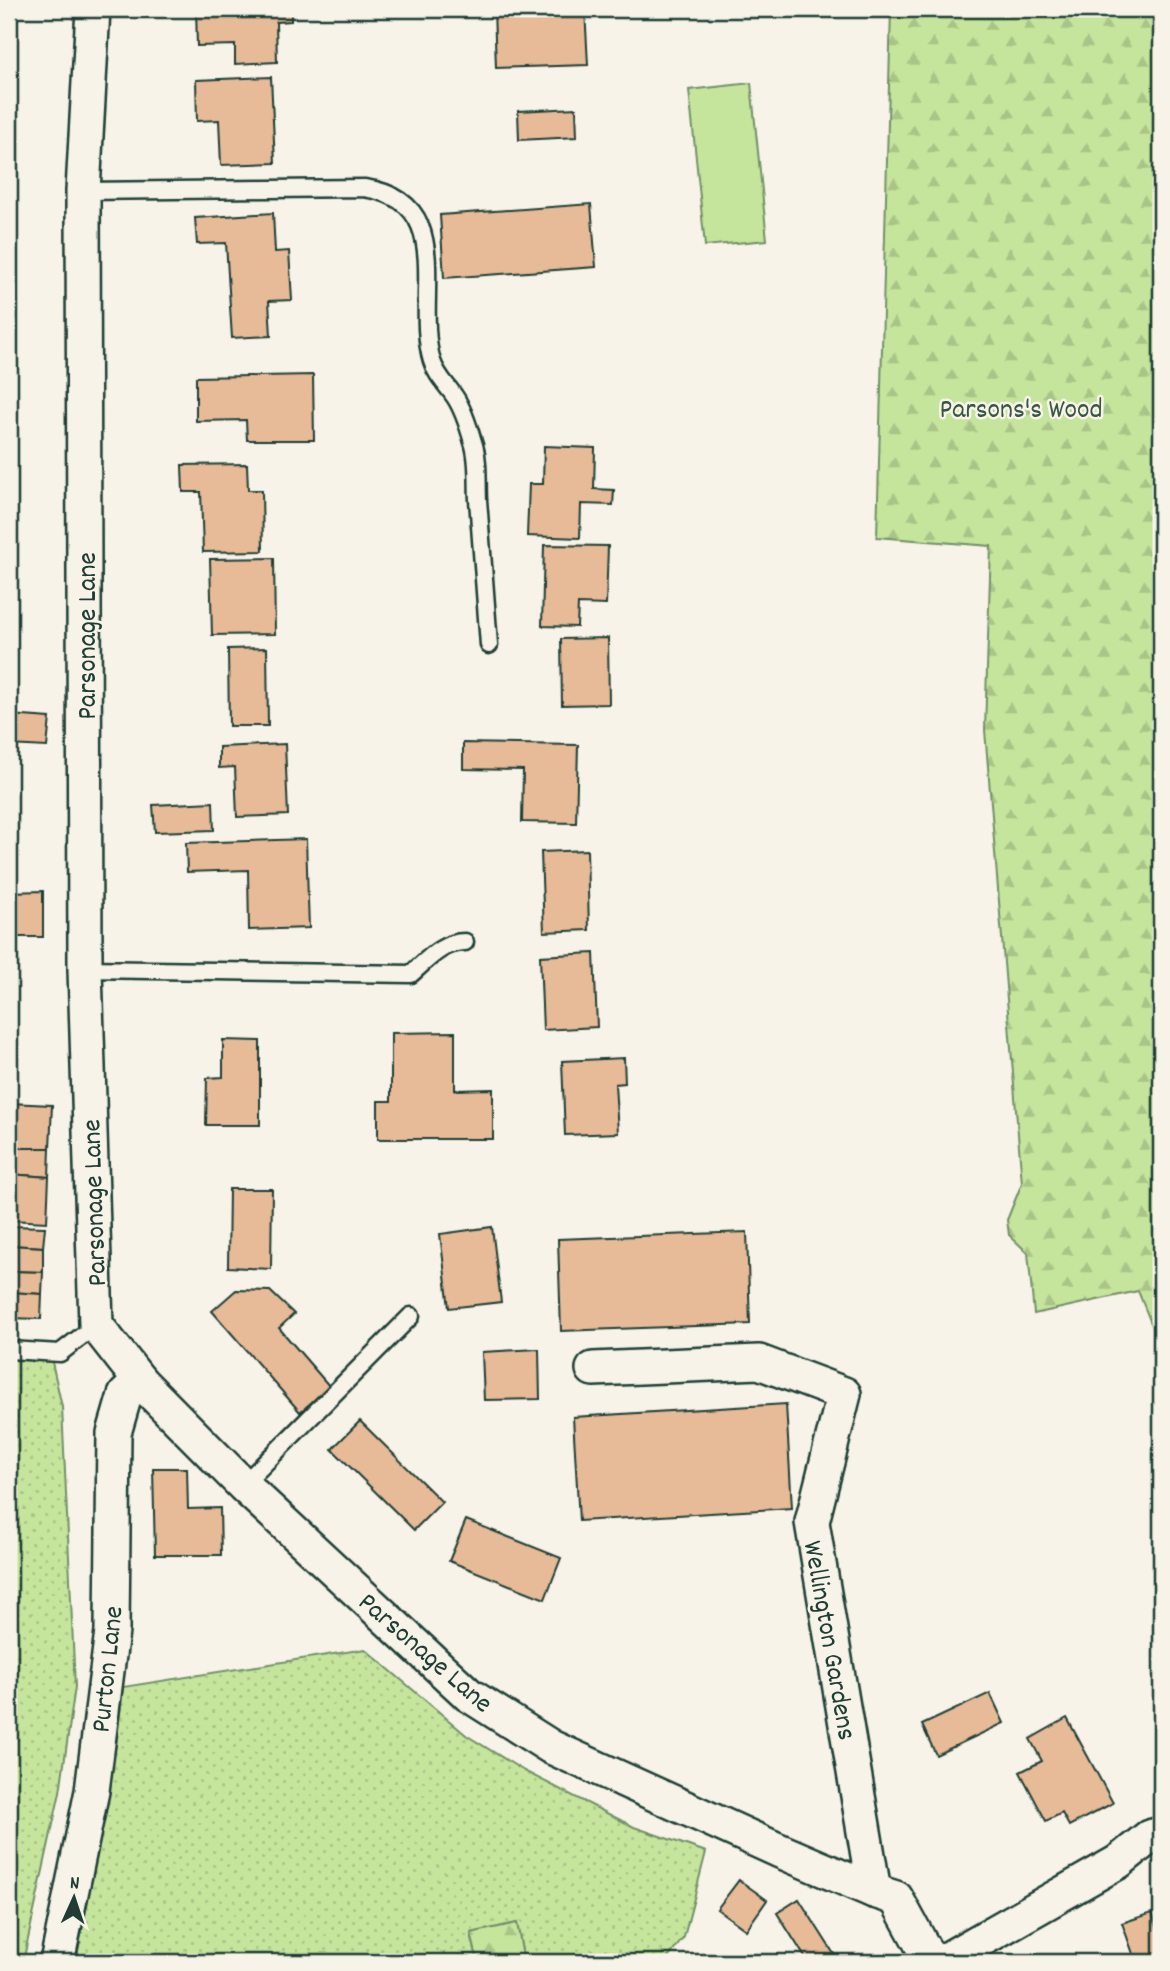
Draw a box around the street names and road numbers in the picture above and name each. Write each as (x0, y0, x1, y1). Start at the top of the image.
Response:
street label: Parsonage Lane (70, 552, 110, 720)
street label: Parsonage Lane (74, 1118, 120, 1287)
street label: Wellington Gardens (790, 1538, 864, 1744)
street label: Parsonage Lane (347, 1585, 500, 1725)
street label: Purton Lane (83, 1604, 137, 1735)

